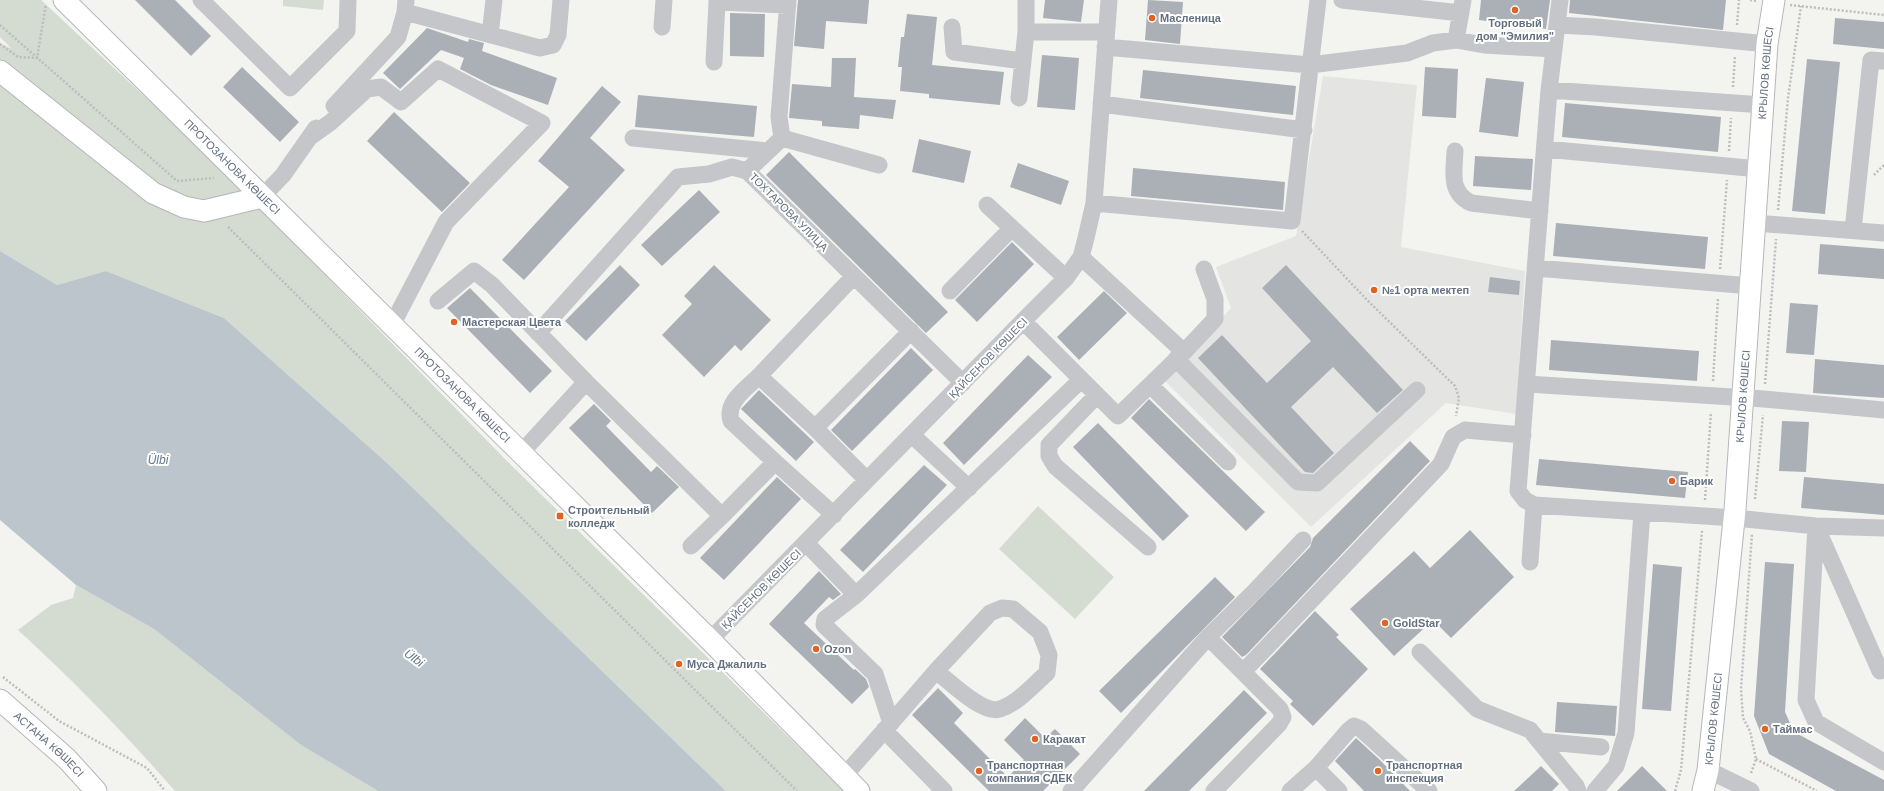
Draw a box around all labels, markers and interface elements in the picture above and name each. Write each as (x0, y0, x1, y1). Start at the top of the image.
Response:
marker: Торговый дом "Эмилия" (1510, 5, 1520, 15)
place label: Масленица (1160, 12, 1222, 24)
marker: Масленица (1147, 13, 1157, 23)
place label: Торговый дом "Эмилия" (1476, 17, 1554, 42)
street label: КРЫЛОВ КӨШЕСІ (1756, 26, 1776, 120)
street label: ПРОТОЗАНОВА КӨШЕСІ (182, 117, 283, 217)
street label: ТОХТАРОВА УЛИЦА (747, 170, 831, 254)
place label: №1 орта мектеп (1382, 284, 1469, 296)
marker: №1 орта мектеп (1369, 285, 1379, 295)
street label: ҚАЙСЕНОВ КӨШЕСІ (946, 315, 1030, 401)
place label: Мастерская Цвета (462, 316, 562, 328)
marker: Мастерская Цвета (449, 317, 459, 327)
street label: ПРОТОЗАНОВА КӨШЕСІ (412, 345, 513, 445)
street label: КРЫЛОВ КӨШЕСІ (1734, 349, 1752, 443)
water label: Ülbi (148, 453, 169, 467)
place label: Барик (1680, 475, 1714, 487)
marker: Барик (1667, 476, 1677, 486)
place label: Строительный колледж (568, 504, 650, 529)
marker: Строительный колледж (555, 511, 565, 521)
street label: ҚАЙСЕНОВ КӨШЕСІ (719, 547, 803, 631)
place label: GoldStar (1393, 617, 1440, 629)
marker: GoldStar (1380, 618, 1390, 628)
place label: Ozon (824, 643, 852, 655)
marker: Ozon (811, 644, 821, 654)
water label: Ülbi (402, 646, 427, 670)
place label: Муса Джалиль (687, 658, 767, 670)
marker: Муса Джалиль (674, 659, 684, 669)
street label: КРЫЛОВ КӨШЕСІ (1703, 672, 1724, 766)
street label: АСТАНА КӨШЕСІ (12, 709, 86, 779)
place label: Таймас (1773, 723, 1813, 735)
marker: Таймас (1760, 724, 1770, 734)
place label: Каракат (1043, 733, 1086, 745)
marker: Каракат (1030, 734, 1040, 744)
place label: Транспортная компания СДЕК (987, 759, 1073, 784)
place label: Транспортная инспекция (1386, 759, 1462, 784)
marker: Транспортная компания СДЕК (974, 766, 984, 776)
marker: Транспортная инспекция (1373, 766, 1383, 776)

